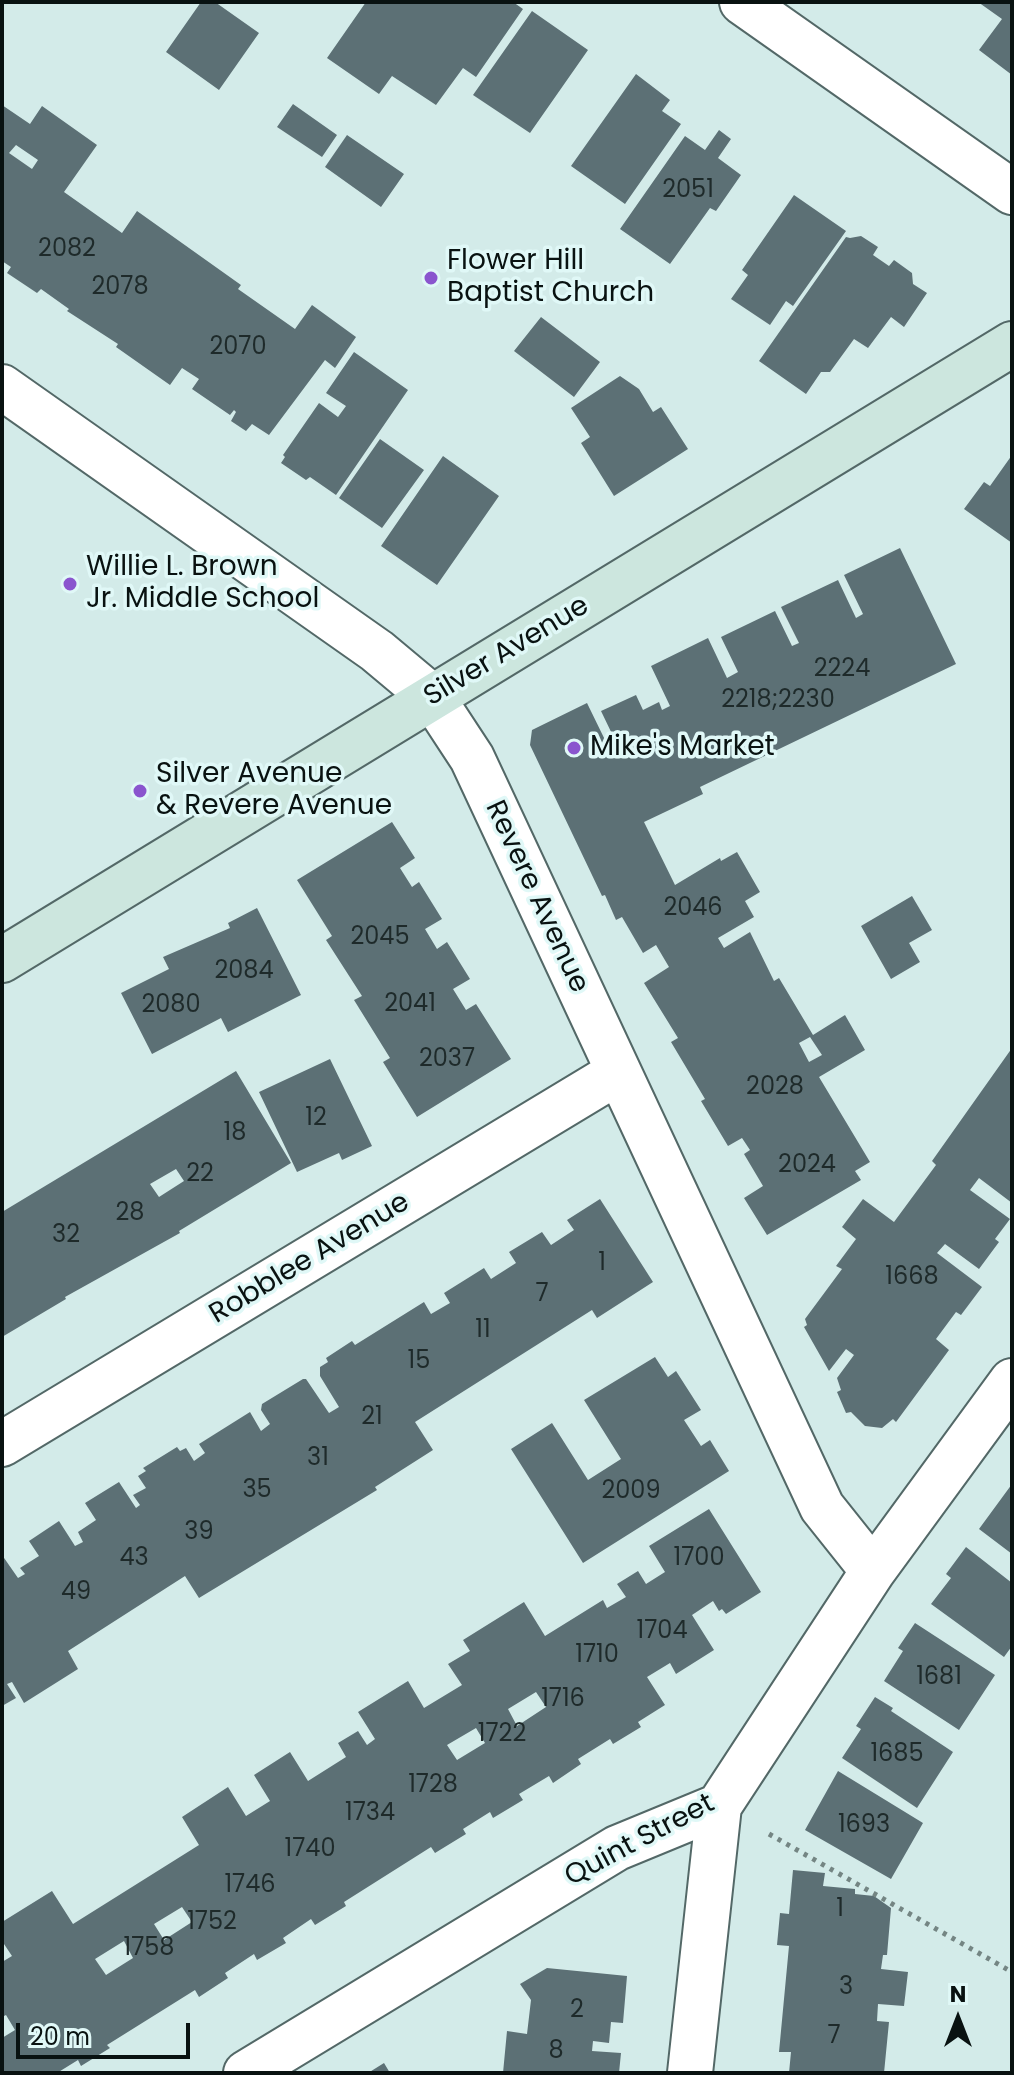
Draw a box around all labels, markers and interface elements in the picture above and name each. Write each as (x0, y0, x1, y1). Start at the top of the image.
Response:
house number: 2051 (662, 177, 714, 205)
house number: 2082 (38, 236, 96, 264)
place label: Flower Hill Baptist Church (447, 245, 654, 311)
marker: Flower Hill Baptist Church (422, 269, 440, 287)
house number: 2078 (91, 274, 149, 302)
house number: 2070 (209, 334, 267, 362)
place label: Willie L. Brown Jr. Middle School (86, 551, 319, 617)
marker: Willie L. Brown Jr. Middle School (61, 575, 79, 593)
street label: Silver Avenue (418, 590, 596, 714)
house number: 2224 (814, 656, 870, 684)
house number: 2218;2230 (721, 687, 835, 715)
place label: Mike's Market (590, 731, 775, 765)
marker: Mike's Market (565, 739, 583, 757)
place label: Silver Avenue & Revere Avenue (156, 758, 392, 824)
marker: Silver Avenue & Revere Avenue (131, 782, 149, 800)
street label: Revere Avenue (477, 796, 595, 998)
house number: 2046 (663, 895, 723, 923)
house number: 2045 (350, 924, 410, 952)
house number: 2084 (214, 958, 274, 986)
house number: 2041 (384, 991, 436, 1019)
house number: 2080 (141, 992, 201, 1020)
house number: 2037 (419, 1046, 475, 1074)
house number: 2028 (746, 1074, 804, 1102)
house number: 12 (305, 1105, 327, 1133)
house number: 18 (224, 1120, 246, 1148)
house number: 2024 (778, 1152, 836, 1180)
house number: 22 (186, 1161, 214, 1189)
street label: Robblee Avenue (204, 1186, 416, 1332)
house number: 28 (116, 1200, 144, 1228)
house number: 32 (52, 1222, 80, 1250)
house number: 1 (598, 1250, 606, 1278)
house number: 1668 (885, 1264, 939, 1292)
house number: 7 (535, 1281, 549, 1309)
house number: 11 (475, 1317, 491, 1345)
house number: 15 (408, 1348, 430, 1376)
house number: 21 (361, 1404, 383, 1432)
house number: 31 (307, 1445, 329, 1473)
house number: 35 (242, 1477, 272, 1505)
house number: 2009 (601, 1478, 661, 1506)
house number: 39 (184, 1519, 214, 1547)
house number: 43 (119, 1545, 149, 1573)
house number: 1700 (674, 1545, 724, 1573)
house number: 49 (61, 1579, 91, 1607)
house number: 1704 (637, 1618, 687, 1646)
house number: 1710 (575, 1642, 619, 1670)
house number: 1681 (916, 1664, 962, 1692)
house number: 1716 (541, 1686, 585, 1714)
house number: 1722 (478, 1721, 526, 1749)
house number: 1685 (870, 1741, 924, 1769)
house number: 1728 (408, 1772, 458, 1800)
street label: Quint Street (560, 1788, 720, 1894)
house number: 1734 (345, 1800, 395, 1828)
house number: 1693 (838, 1812, 890, 1840)
house number: 1740 (285, 1836, 335, 1864)
house number: 1746 (224, 1872, 276, 1900)
house number: 1 (836, 1896, 844, 1924)
house number: 1752 (187, 1909, 237, 1937)
house number: 1758 (124, 1935, 174, 1963)
house number: 3 (839, 1974, 853, 2002)
north arrow (918, 1979, 998, 2059)
text: N (950, 1979, 966, 2010)
house number: 2 (570, 1997, 584, 2025)
scale bar (20, 2007, 194, 2057)
text: 20 m (30, 2020, 90, 2053)
house number: 7 (827, 2023, 841, 2051)
house number: 8 (548, 2038, 564, 2066)

